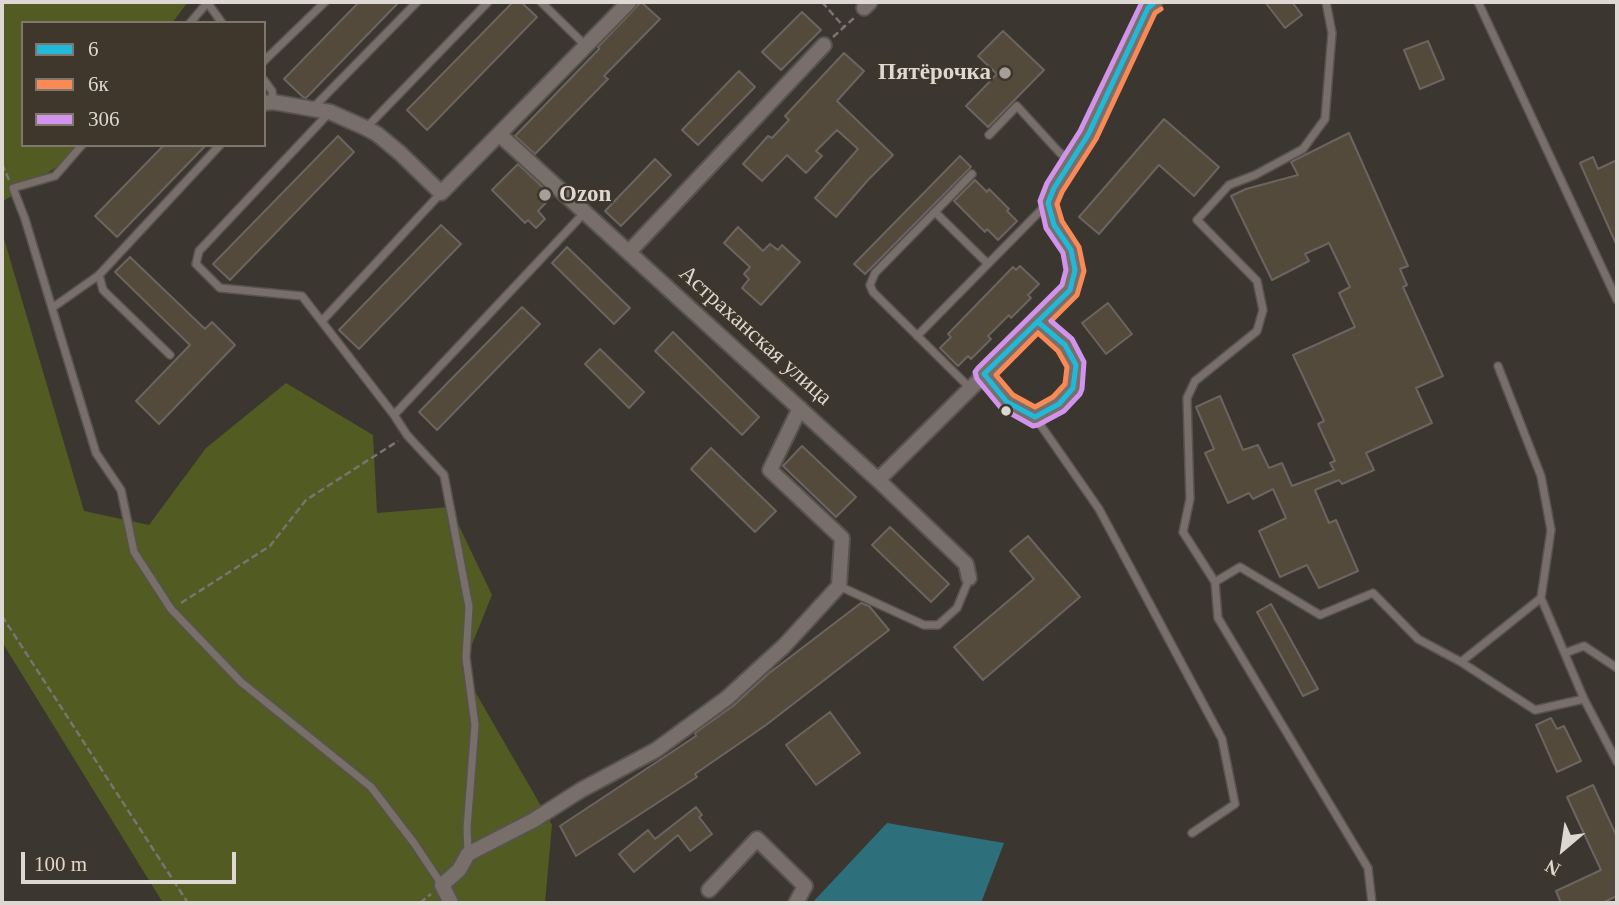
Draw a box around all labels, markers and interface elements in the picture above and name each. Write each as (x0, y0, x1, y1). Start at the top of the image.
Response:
legend (21, 21, 266, 147)
text: 6 (88, 37, 99, 61)
place label: Пятёрочка (878, 59, 991, 87)
marker: Пятёрочка (997, 65, 1013, 81)
text: 6к (88, 72, 109, 96)
text: 306 (88, 107, 120, 131)
place label: Ozon (559, 181, 611, 209)
marker: Ozon (537, 187, 553, 203)
street label: Астраханская улица (673, 260, 837, 412)
unlabelled marker (999, 404, 1013, 418)
north arrow (1528, 814, 1598, 884)
scale bar (24, 838, 240, 882)
text: 100 m (34, 852, 87, 876)
text: N (1541, 855, 1564, 880)

